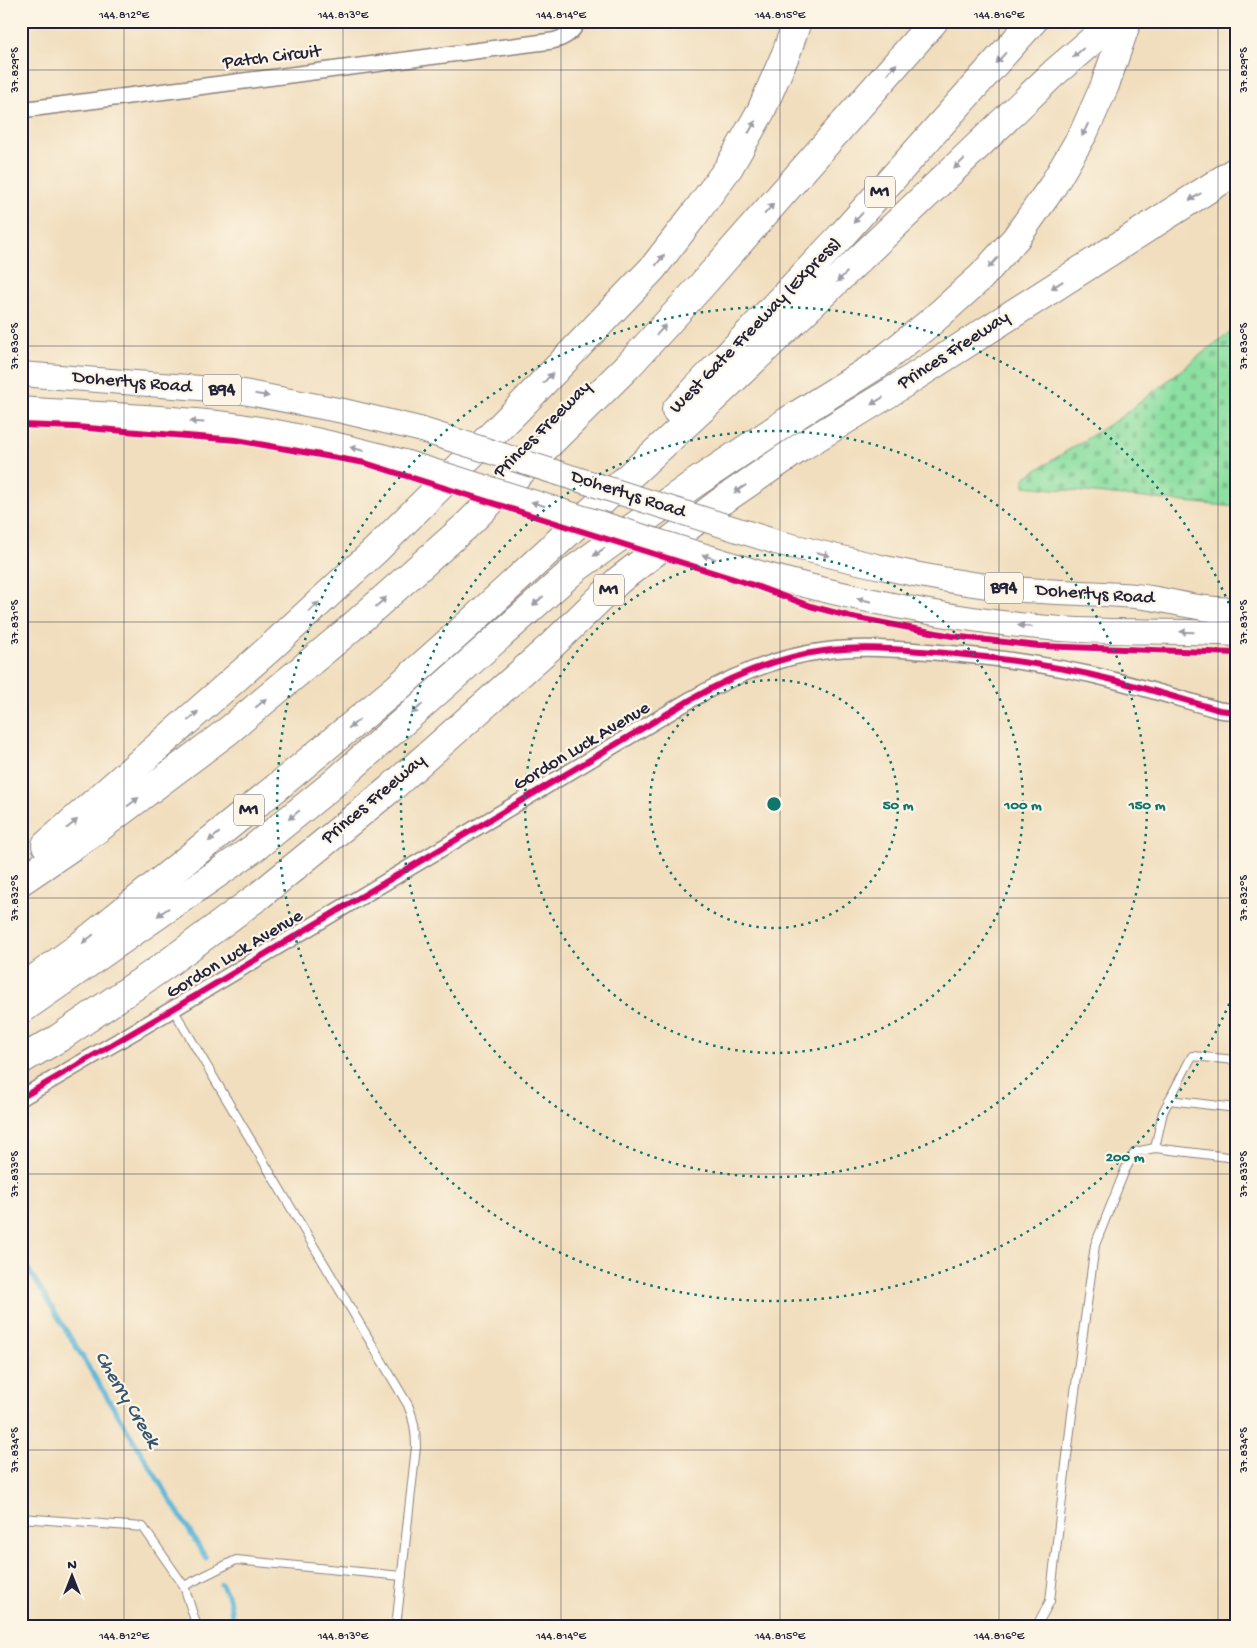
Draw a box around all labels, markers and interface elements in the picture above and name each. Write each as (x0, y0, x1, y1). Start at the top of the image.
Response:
text: 144.812°E (98, 9, 150, 23)
text: 144.813°E (317, 9, 369, 23)
text: 144.814°E (535, 9, 586, 23)
text: 144.815°E (754, 9, 806, 23)
text: 144.816°E (973, 9, 1025, 23)
street label: Patch Circuit (221, 40, 324, 76)
text: 37.829°S (9, 47, 23, 94)
one-way arrow (1072, 47, 1084, 58)
text: 37.829°S (1238, 47, 1252, 94)
one-way arrow (995, 51, 1007, 63)
one-way arrow (886, 62, 897, 75)
one-way arrow (748, 120, 757, 133)
one-way arrow (1081, 123, 1089, 137)
one-way arrow (954, 158, 966, 170)
road number: M1 (865, 176, 895, 208)
one-way arrow (1188, 193, 1201, 202)
one-way arrow (763, 203, 775, 215)
one-way arrow (852, 211, 863, 224)
street label: West Gate Freeway (Express) (665, 233, 847, 419)
one-way arrow (654, 254, 665, 267)
one-way arrow (987, 257, 999, 269)
one-way arrow (836, 271, 848, 283)
one-way arrow (1051, 280, 1064, 289)
street label: Princes Freeway (893, 306, 1015, 396)
text: 37.830°S (9, 322, 23, 370)
text: 37.830°S (1238, 322, 1252, 370)
one-way arrow (655, 325, 667, 337)
street label: Dohertys Road (70, 366, 194, 400)
one-way arrow (542, 372, 554, 384)
road number: B94 (203, 374, 241, 406)
street label: Princes Freeway (489, 376, 597, 484)
one-way arrow (254, 391, 270, 399)
one-way arrow (870, 396, 883, 405)
one-way arrow (188, 418, 204, 426)
one-way arrow (349, 445, 364, 453)
street label: Dohertys Road (566, 465, 690, 525)
one-way arrow (733, 484, 747, 494)
one-way arrow (530, 499, 545, 507)
one-way arrow (592, 547, 606, 557)
one-way arrow (816, 550, 831, 558)
one-way arrow (702, 553, 717, 561)
road number: B94 (985, 572, 1023, 604)
road number: M1 (594, 574, 624, 606)
street label: Dohertys Road (1033, 579, 1157, 611)
one-way arrow (533, 595, 545, 607)
one-way arrow (374, 596, 386, 608)
one-way arrow (857, 596, 872, 604)
text: 37.831°S (9, 599, 23, 645)
text: 37.831°S (1238, 599, 1252, 645)
one-way arrow (308, 601, 320, 613)
one-way arrow (1016, 622, 1032, 630)
one-way arrow (1179, 628, 1195, 636)
street label: Gordon Luck Avenue (509, 697, 655, 797)
one-way arrow (255, 698, 268, 709)
one-way arrow (411, 703, 423, 715)
one-way arrow (187, 710, 199, 722)
one-way arrow (348, 718, 361, 729)
street label: Princes Freeway (317, 749, 431, 851)
road number: M1 (234, 794, 264, 826)
centre of rings (765, 795, 783, 813)
one-way arrow (126, 797, 139, 808)
text: 50 m (883, 797, 914, 815)
text: 100 m (1003, 797, 1042, 815)
text: 150 m (1128, 797, 1166, 815)
one-way arrow (288, 810, 301, 821)
one-way arrow (65, 818, 78, 829)
one-way arrow (208, 832, 221, 843)
text: 37.832°S (9, 875, 23, 922)
text: 37.832°S (1238, 875, 1252, 922)
street label: Gordon Luck Avenue (162, 905, 308, 1005)
one-way arrow (156, 907, 170, 917)
one-way arrow (82, 934, 95, 945)
text: 200 m (1106, 1149, 1145, 1167)
text: 37.833°S (9, 1150, 23, 1198)
text: 37.833°S (1238, 1150, 1252, 1198)
water label: Cherry Creek (88, 1348, 165, 1454)
text: 37.834°S (9, 1427, 23, 1474)
text: 37.834°S (1238, 1427, 1252, 1474)
north arrow (48, 1550, 98, 1600)
text: N (67, 1557, 77, 1574)
text: 144.812°E (98, 1630, 150, 1644)
text: 144.813°E (317, 1630, 369, 1644)
text: 144.814°E (535, 1630, 586, 1644)
text: 144.815°E (754, 1630, 806, 1644)
text: 144.816°E (973, 1630, 1025, 1644)

